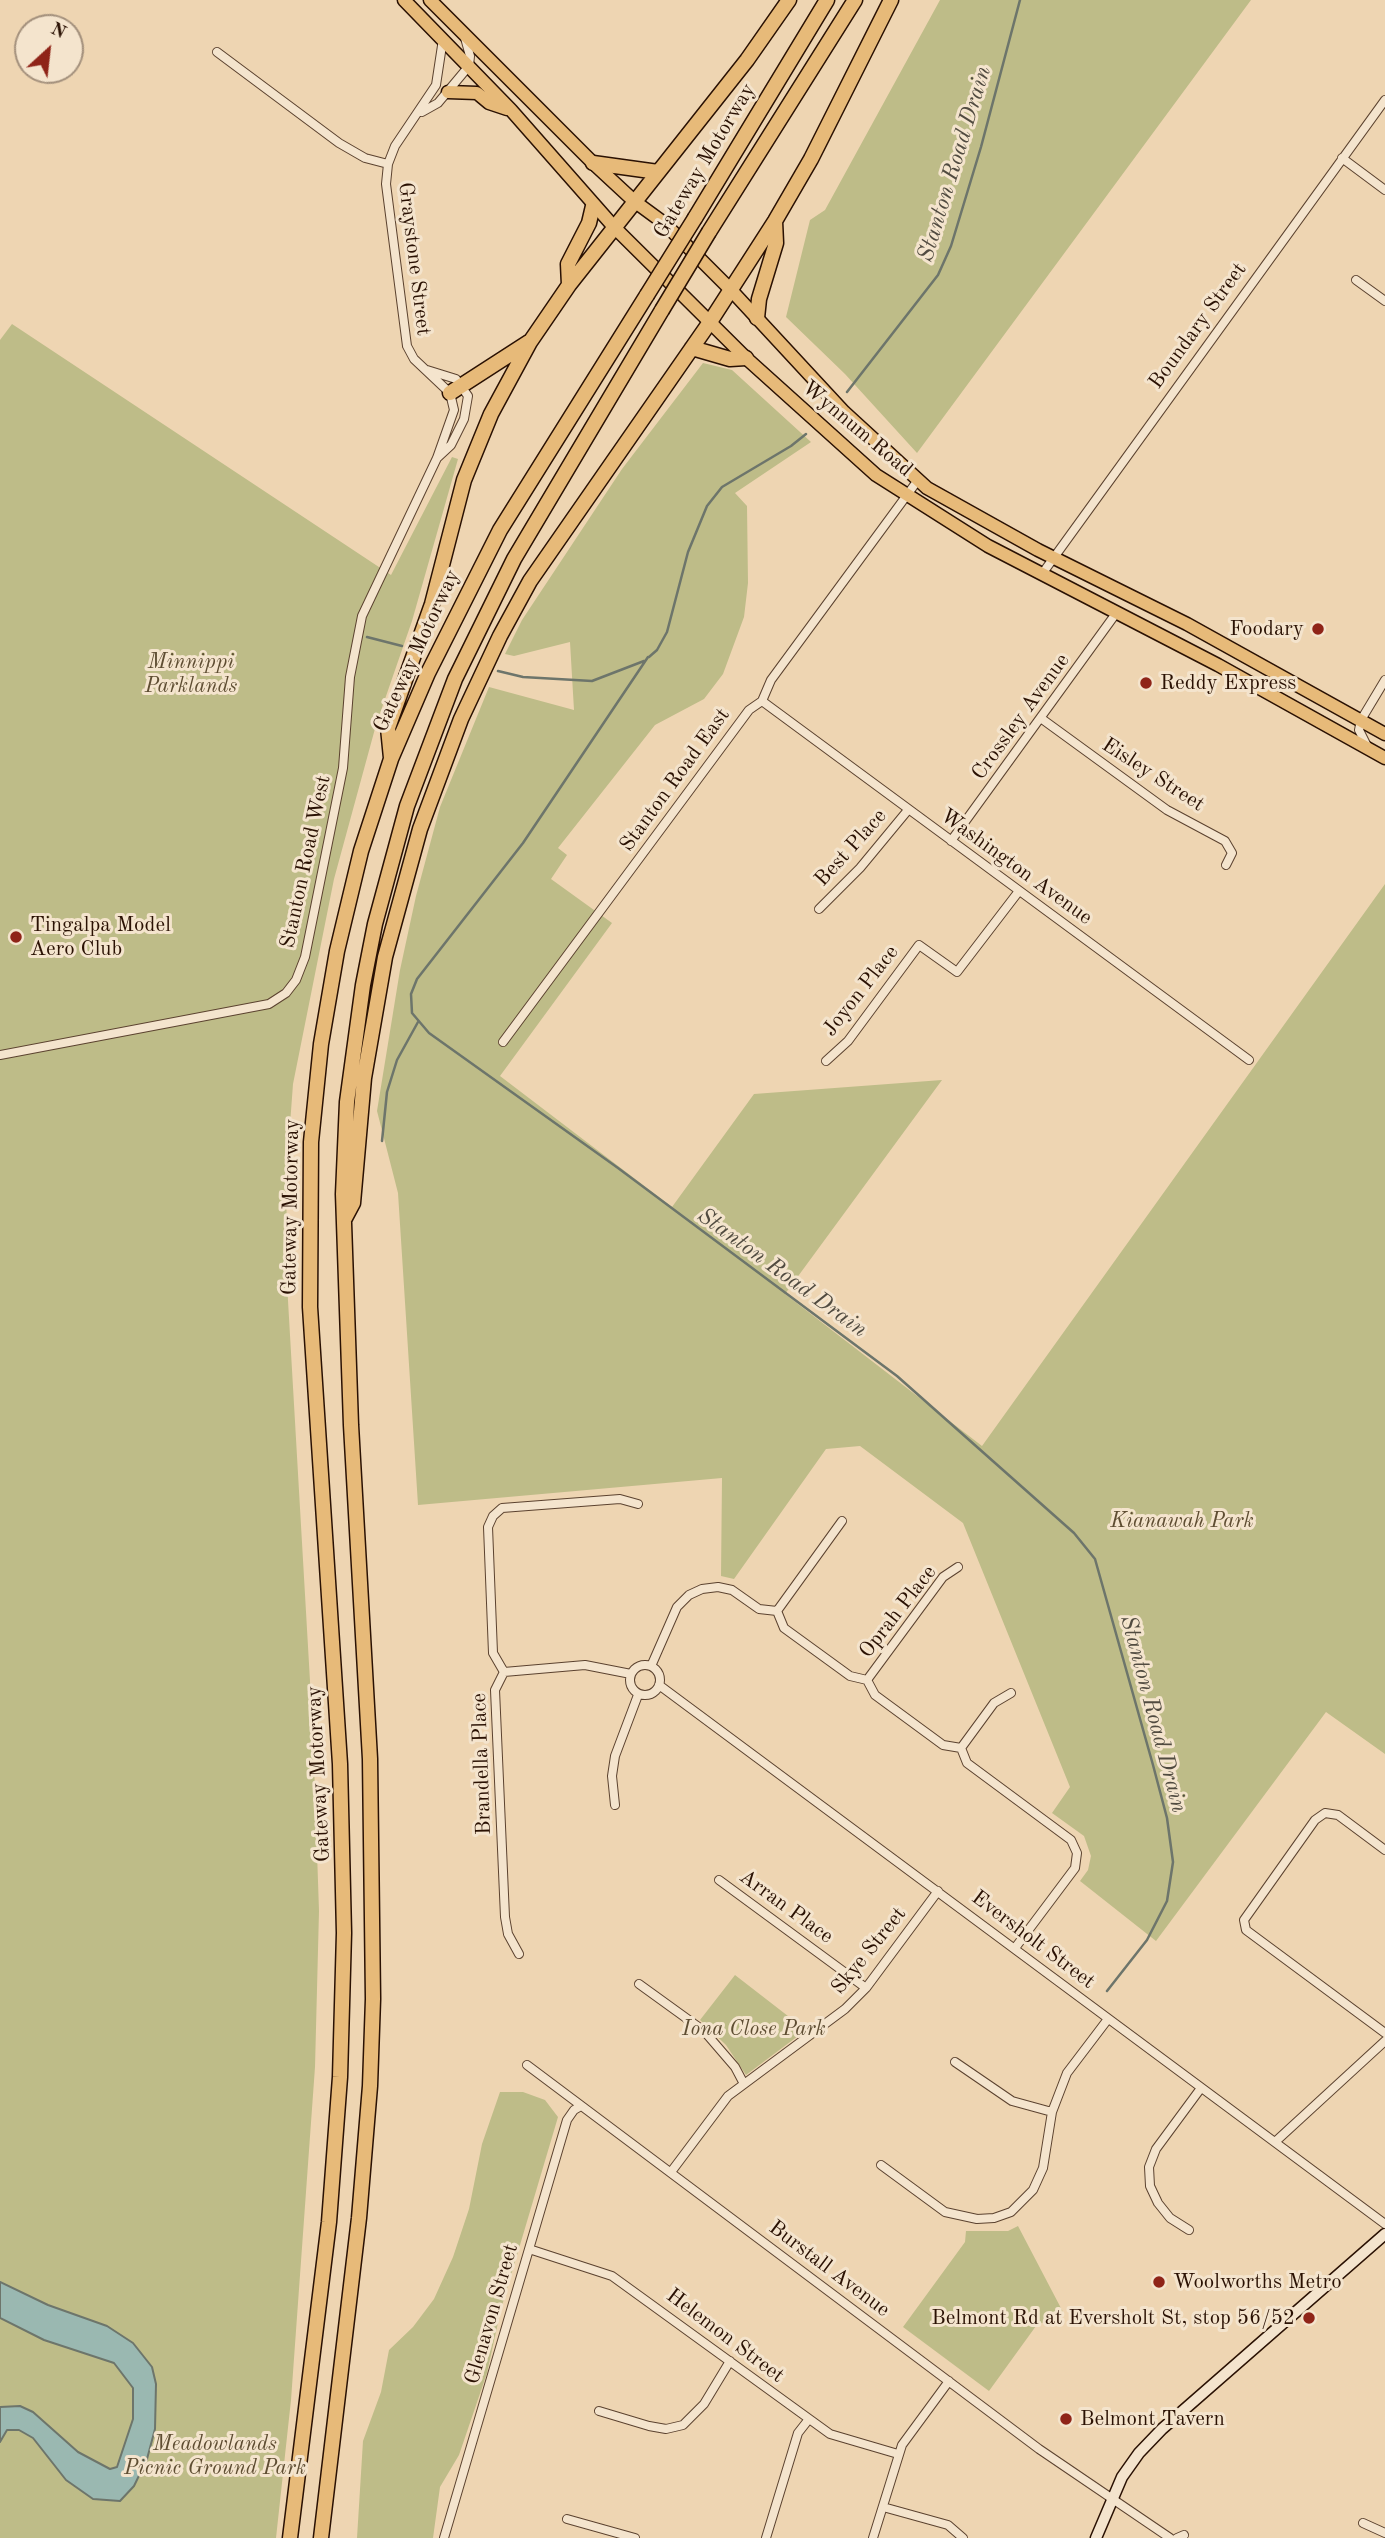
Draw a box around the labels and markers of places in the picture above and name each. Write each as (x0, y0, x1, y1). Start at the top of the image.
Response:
place label: Foodary (1229, 616, 1304, 642)
marker: Foodary (1310, 621, 1326, 637)
place label: Reddy Express (1160, 670, 1296, 696)
marker: Reddy Express (1138, 675, 1154, 691)
place label: Tingalpa Model Aero Club (30, 912, 171, 962)
marker: Tingalpa Model Aero Club (8, 929, 24, 945)
place label: Woolworths Metro (1173, 2269, 1342, 2295)
marker: Woolworths Metro (1151, 2274, 1167, 2290)
place label: Belmont Rd at Eversholt St, stop 56/52 (931, 2305, 1295, 2331)
marker: Belmont Rd at Eversholt St, stop 56/52 (1301, 2310, 1317, 2326)
place label: Belmont Tavern (1080, 2406, 1225, 2432)
marker: Belmont Tavern (1058, 2411, 1074, 2427)

